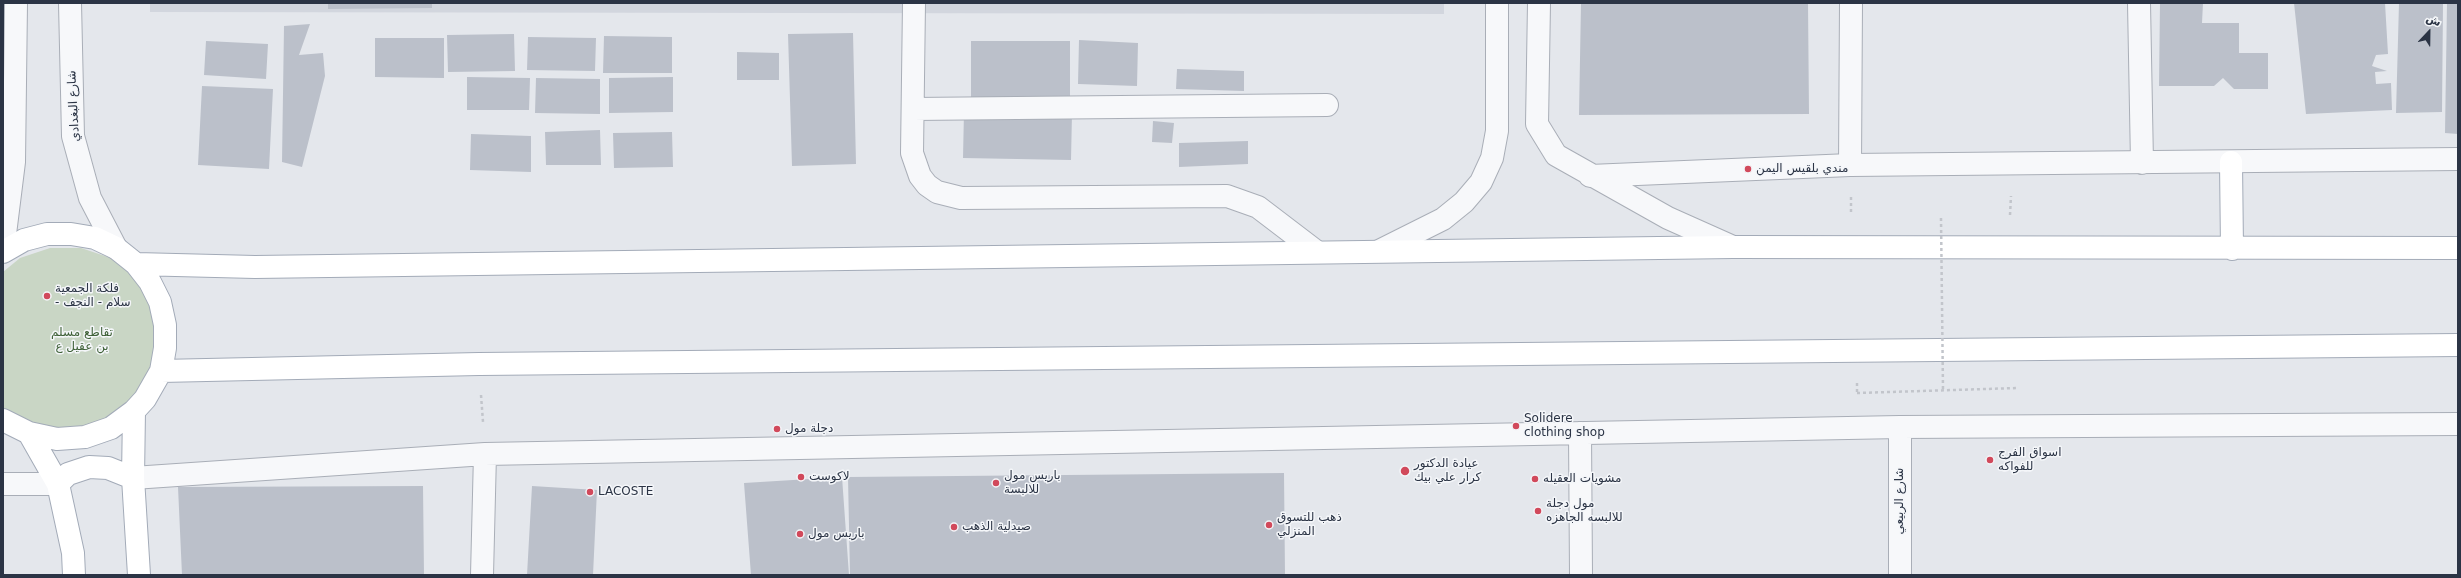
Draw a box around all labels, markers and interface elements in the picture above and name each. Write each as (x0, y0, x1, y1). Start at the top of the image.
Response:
north arrow (2409, 12, 2449, 52)
text: ش (2424, 12, 2443, 29)
street label: شارع البغدادي (65, 70, 83, 142)
place label: مندي بلقيس اليمن (1756, 162, 1848, 176)
marker: مندي بلقيس اليمن (1743, 164, 1753, 174)
place label: فلكة الجمعية - سلام - النجف (55, 282, 131, 310)
marker: فلكة الجمعية - سلام - النجف (42, 291, 52, 301)
park label: تقاطع مسلم بن عقيل ع (51, 326, 113, 354)
place label: Solidere clothing shop (1524, 412, 1605, 440)
marker: Solidere clothing shop (1511, 421, 1521, 431)
place label: دجلة مول (785, 422, 833, 436)
marker: دجلة مول (772, 424, 782, 434)
place label: اسواق الفرج للفواكه (1998, 446, 2061, 474)
marker: اسواق الفرج للفواكه (1985, 455, 1995, 465)
place label: عيادة الدكتور كرار علي بيك (1414, 457, 1481, 485)
marker: عيادة الدكتور كرار علي بيك (1399, 465, 1411, 477)
street label: شارع الربيعي (1893, 468, 1907, 534)
place label: باريس مول للالبسة (1004, 469, 1061, 497)
place label: لاكوست (809, 470, 850, 484)
marker: لاكوست (796, 472, 806, 482)
place label: مشويات العقيله (1543, 472, 1621, 486)
marker: مشويات العقيله (1530, 474, 1540, 484)
marker: باريس مول للالبسة (991, 478, 1001, 488)
place label: LACOSTE (598, 485, 653, 499)
marker: LACOSTE (585, 487, 595, 497)
place label: مول دجلة للالبسه الجاهزه (1546, 497, 1623, 525)
marker: مول دجلة للالبسه الجاهزه (1533, 506, 1543, 516)
place label: ذهب للتسوق المنزلي (1277, 511, 1342, 539)
place label: صيدلية الذهب (962, 520, 1031, 534)
marker: ذهب للتسوق المنزلي (1264, 520, 1274, 530)
marker: صيدلية الذهب (949, 522, 959, 532)
place label: باريس مول (808, 527, 865, 541)
marker: باريس مول (795, 529, 805, 539)

